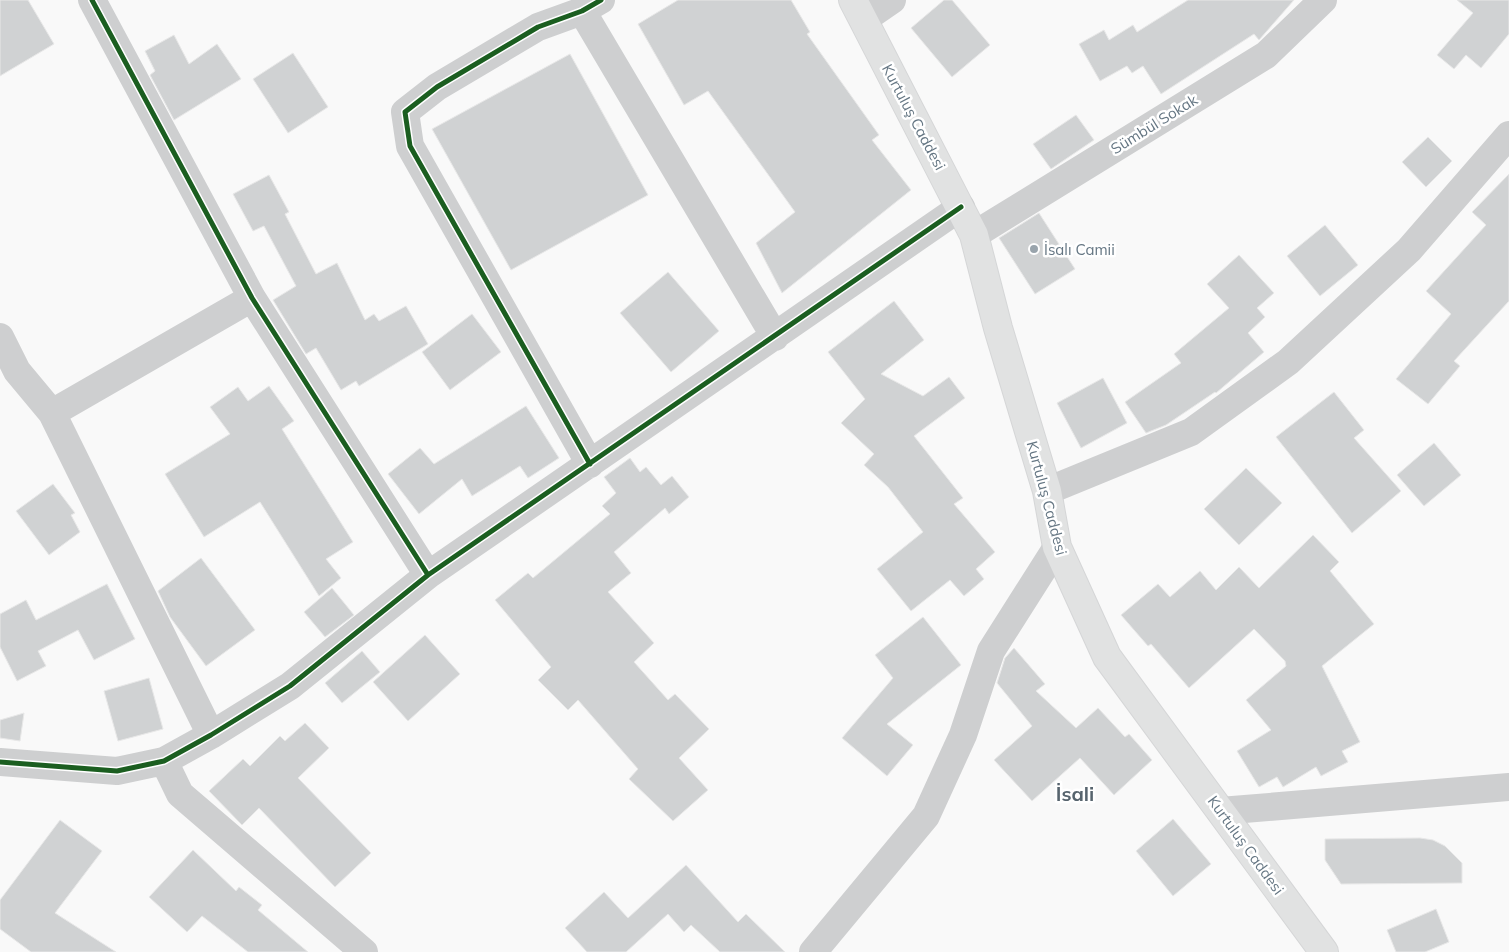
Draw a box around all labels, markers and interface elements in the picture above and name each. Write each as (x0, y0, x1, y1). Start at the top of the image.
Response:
street label: Kurtuluş Caddesi (878, 61, 950, 173)
street label: Sümbül Sokak (1107, 90, 1201, 158)
place label: İsalı Camii (1044, 240, 1115, 259)
marker: İsalı Camii (1028, 243, 1040, 255)
street label: Kurtuluş Caddesi (1023, 439, 1071, 557)
district label: İsali (1056, 781, 1094, 806)
street label: Kurtuluş Caddesi (1204, 792, 1288, 898)

